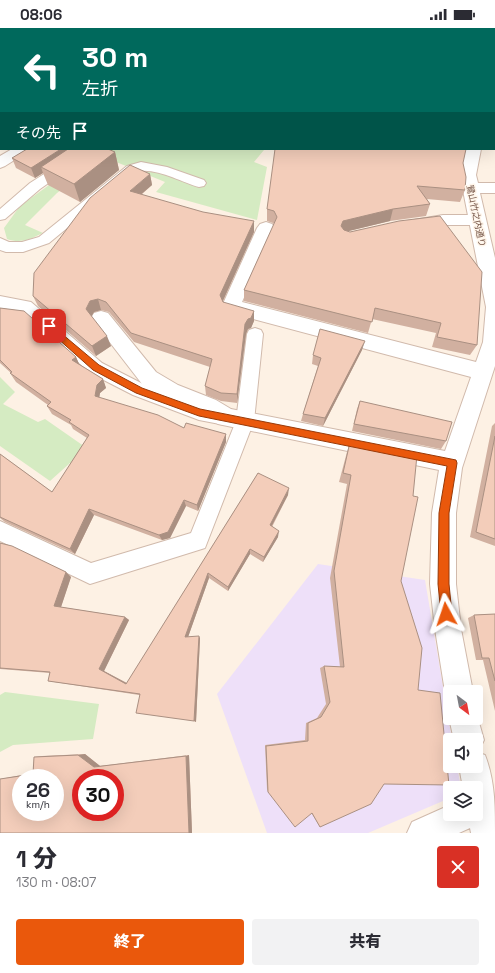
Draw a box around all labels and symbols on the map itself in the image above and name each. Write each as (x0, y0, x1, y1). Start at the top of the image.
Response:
street label: 鷺山竹之内通り (464, 184, 488, 248)
pin (32, 309, 66, 343)
position arrow (425, 593, 467, 635)
north arrow (443, 685, 483, 725)
speed limit sign: 30 (72, 769, 124, 821)

